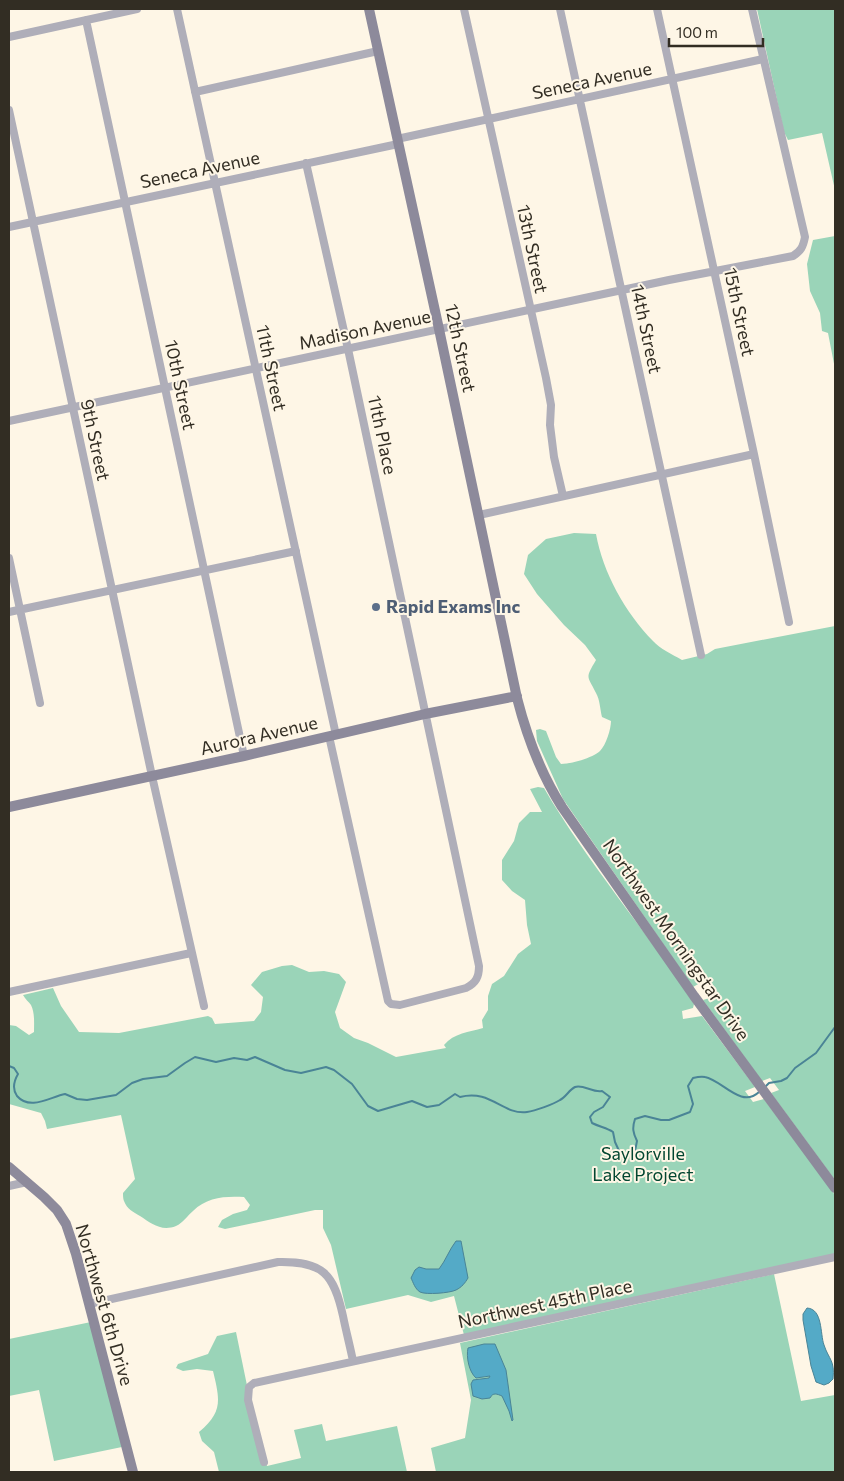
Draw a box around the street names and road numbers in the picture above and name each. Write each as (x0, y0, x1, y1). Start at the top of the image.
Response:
street label: Seneca Avenue (530, 57, 654, 103)
street label: Seneca Avenue (138, 146, 262, 192)
street label: 13th Street (513, 202, 553, 295)
street label: 15th Street (720, 265, 760, 358)
street label: 14th Street (627, 282, 667, 375)
street label: 12th Street (441, 302, 481, 394)
street label: Madison Avenue (297, 304, 433, 354)
street label: 11th Street (252, 323, 292, 413)
street label: 10th Street (161, 338, 201, 432)
street label: 11th Place (364, 393, 402, 476)
street label: 9th Street (77, 397, 115, 483)
street label: Aurora Avenue (198, 711, 320, 759)
street label: Northwest Morningstar Drive (599, 835, 755, 1044)
street label: Northwest 6th Drive (71, 1221, 139, 1388)
street label: Northwest 45th Place (456, 1274, 634, 1332)

